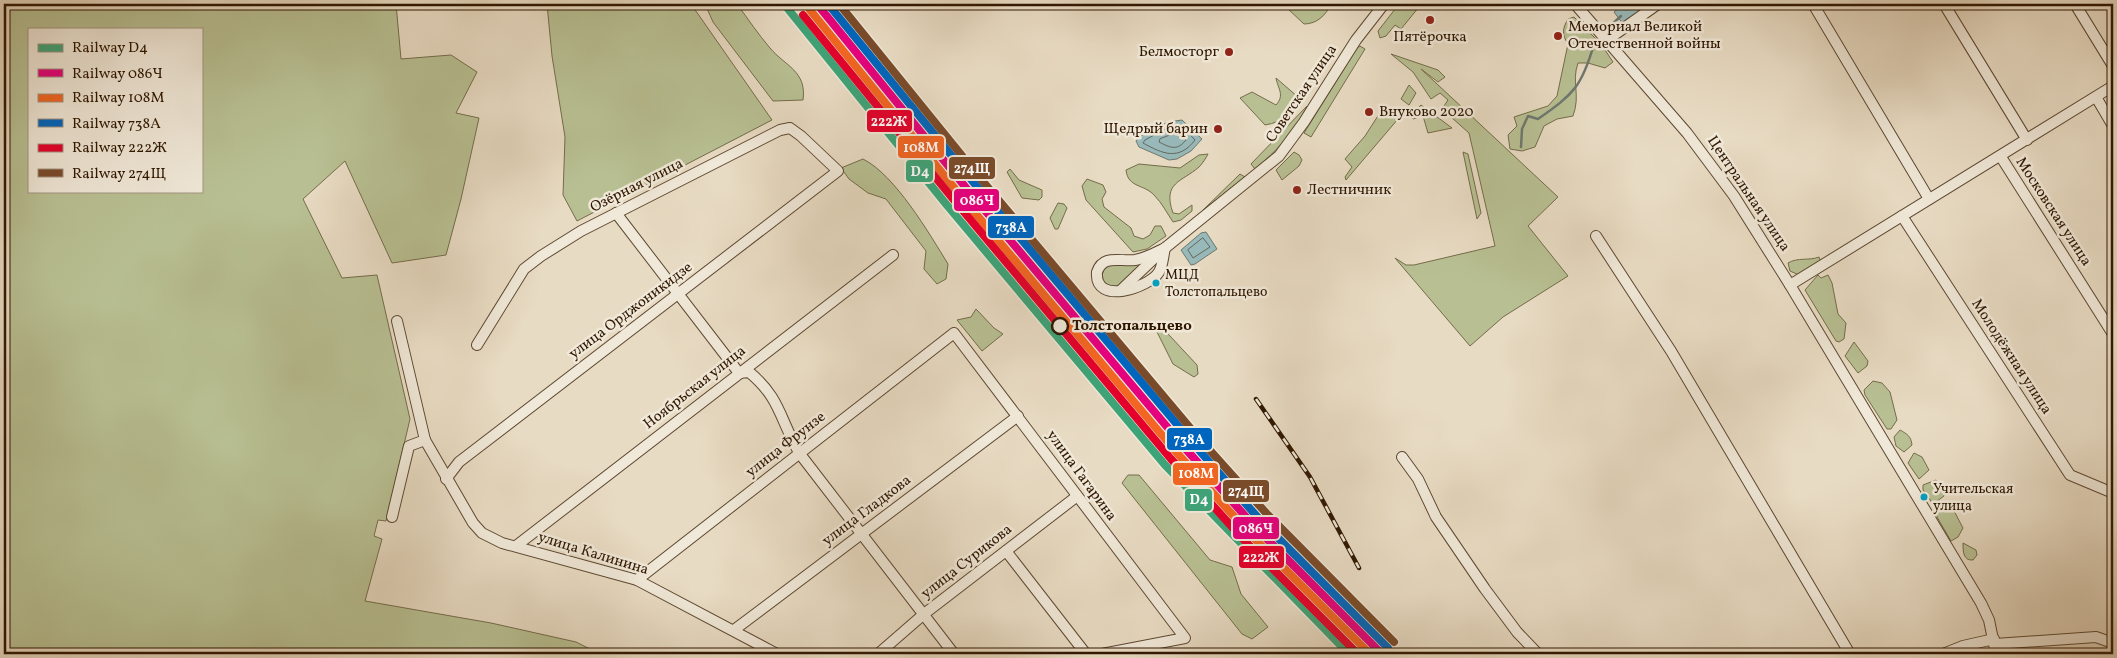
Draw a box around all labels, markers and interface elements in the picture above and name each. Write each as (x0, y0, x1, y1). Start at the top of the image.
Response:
marker: Пятёрочка (1424, 14, 1436, 26)
place label: Мемориал Великой Отечественной войны (1568, 17, 1721, 55)
place label: Пятёрочка (1393, 27, 1467, 48)
legend (28, 28, 202, 192)
marker: Мемориал Великой Отечественной войны (1552, 30, 1564, 42)
text: Railway D4 (72, 38, 148, 59)
street label: Советская улица (1261, 41, 1343, 147)
place label: Белмосторг (1139, 42, 1219, 63)
marker: Белмосторг (1223, 46, 1235, 58)
text: Railway 086Ч (72, 64, 163, 85)
text: Railway 108М (72, 88, 164, 109)
place label: Внуково 2020 (1379, 102, 1474, 123)
marker: Внуково 2020 (1363, 106, 1375, 118)
line badge: 222Ж (866, 109, 913, 133)
text: 222Ж (871, 113, 908, 132)
text: Railway 738А (72, 114, 161, 135)
place label: Щедрый барин (1103, 119, 1208, 140)
marker: Щедрый барин (1212, 123, 1224, 135)
street label: Центральная улица (1701, 132, 1795, 256)
line badge: 108М (897, 135, 945, 159)
text: Railway 222Ж (72, 138, 167, 159)
text: 108М (903, 139, 939, 158)
street label: Московская улица (2010, 153, 2096, 271)
street label: Озёрная улица (587, 154, 687, 218)
line badge: 274Щ (948, 156, 996, 180)
line badge: D4 (905, 159, 934, 183)
text: 274Щ (954, 160, 990, 179)
text: D4 (911, 163, 930, 182)
text: Railway 274Щ (72, 164, 166, 185)
place label: Лестничник (1307, 180, 1391, 201)
marker: Лестничник (1291, 184, 1303, 196)
line badge: 086Ч (953, 188, 1000, 212)
text: 086Ч (960, 192, 994, 211)
line badge: 738А (987, 215, 1035, 239)
text: 738А (995, 219, 1027, 238)
street label: улица Орджоникидзе (565, 257, 697, 365)
place label: МЦД Толстопальцево (1165, 266, 1268, 302)
marker: МЦД Толстопальцево (1151, 278, 1161, 288)
street label: Молодёжная улица (1966, 295, 2056, 419)
place label: Толстопальцево (1072, 316, 1192, 337)
marker: Толстопальцево (1051, 317, 1069, 335)
street label: Ноябрьская улица (639, 341, 751, 435)
street label: улица Фрунзе (742, 407, 830, 483)
street label: улица Гагарина (1041, 426, 1121, 526)
line badge: 738А (1166, 427, 1213, 451)
text: 738А (1173, 431, 1205, 450)
line badge: 108М (1172, 462, 1219, 486)
text: 108М (1178, 465, 1214, 484)
street label: улица Гладкова (818, 470, 916, 552)
line badge: 274Щ (1222, 479, 1270, 503)
place label: Учительская улица (1933, 480, 2013, 516)
text: 274Щ (1228, 483, 1264, 502)
line badge: D4 (1184, 488, 1213, 512)
text: D4 (1190, 491, 1209, 510)
marker: Учительская улица (1919, 492, 1929, 502)
line badge: 086Ч (1232, 516, 1280, 540)
street label: улица Сурикова (917, 520, 1017, 604)
text: 086Ч (1239, 520, 1273, 539)
street label: улица Калинина (535, 527, 651, 581)
line badge: 222Ж (1238, 545, 1285, 569)
text: 222Ж (1243, 549, 1280, 568)

